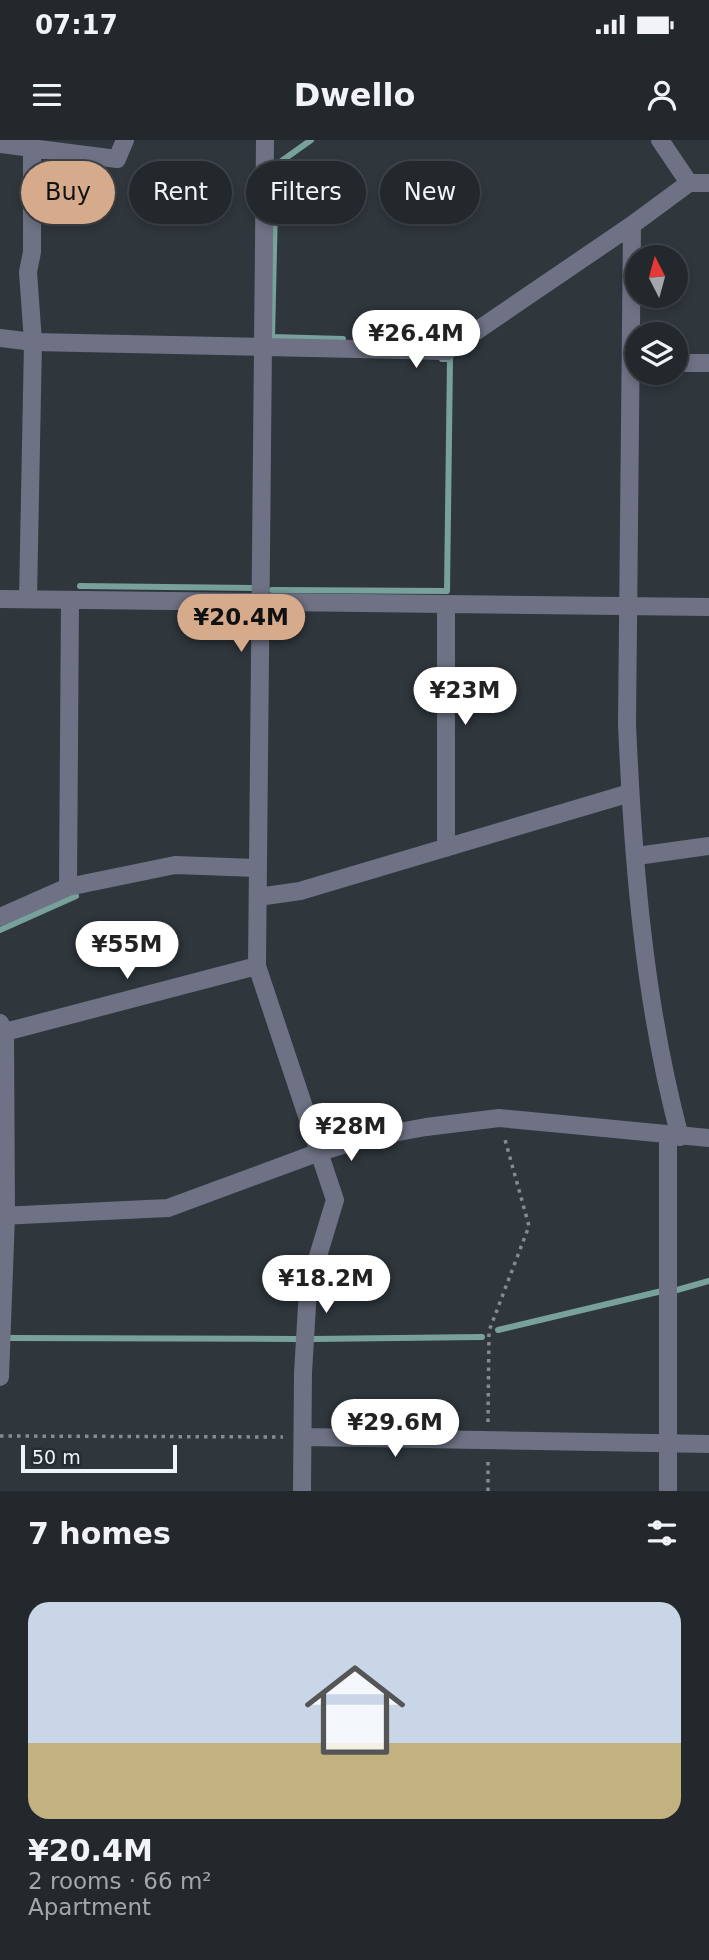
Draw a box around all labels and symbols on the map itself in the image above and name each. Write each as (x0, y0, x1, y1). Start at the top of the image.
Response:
north arrow (625, 245, 688, 308)
pin: ¥26.4M (359, 310, 473, 370)
pin: ¥20.4M (184, 594, 298, 654)
pin: ¥23M (424, 668, 506, 727)
pin: ¥55M (86, 922, 168, 981)
pin: ¥28M (310, 1104, 392, 1163)
pin: ¥18.2M (269, 1256, 383, 1315)
pin: ¥29.6M (338, 1400, 452, 1459)
scale bar (21, 1442, 177, 1474)

